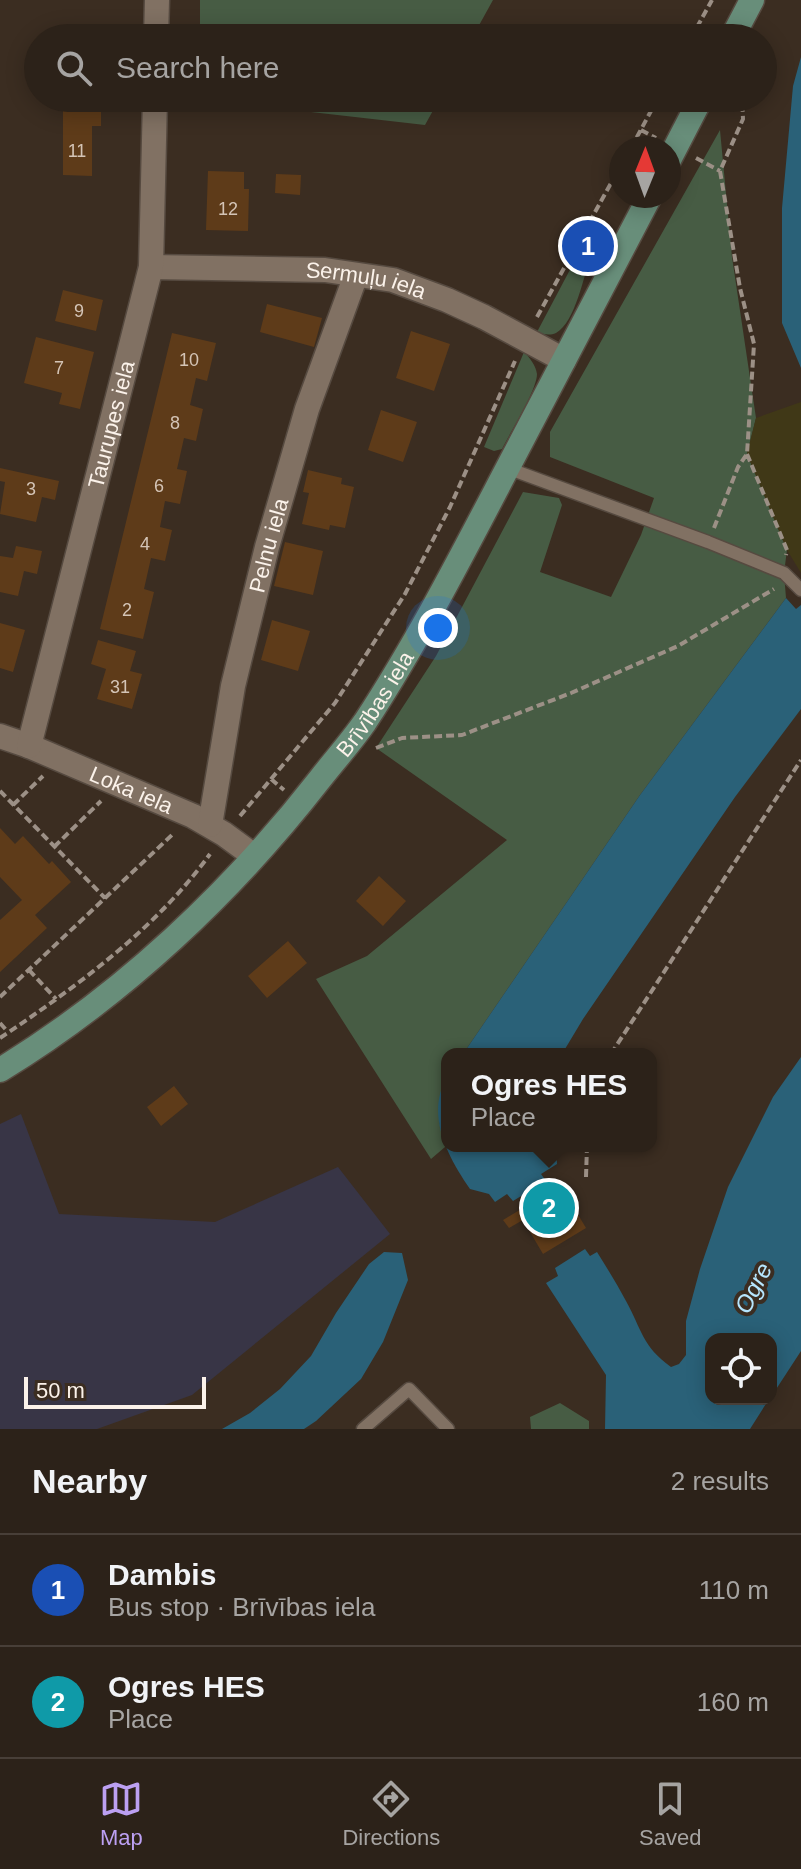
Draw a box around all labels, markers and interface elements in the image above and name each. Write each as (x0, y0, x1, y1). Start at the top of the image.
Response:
search box (24, 24, 777, 112)
icon: search (52, 46, 96, 90)
text: Search here (116, 51, 279, 84)
north arrow (609, 136, 681, 208)
house number: 11 (68, 141, 86, 161)
house number: 12 (218, 199, 238, 219)
pin: 1 (562, 216, 614, 276)
street label: Sermuļu iela (306, 257, 430, 304)
house number: 9 (74, 301, 84, 321)
house number: 10 (179, 350, 199, 370)
street label: Taurupes iela (83, 357, 139, 491)
house number: 7 (54, 358, 64, 378)
house number: 8 (170, 413, 180, 433)
house number: 6 (154, 476, 164, 496)
house number: 3 (26, 479, 36, 499)
street label: Pelnu iela (244, 494, 293, 595)
house number: 4 (140, 534, 150, 554)
house number: 2 (122, 600, 132, 620)
your location (418, 608, 458, 648)
street label: Brīvības iela (331, 646, 419, 762)
house number: 31 (110, 677, 130, 697)
street label: Loka iela (86, 761, 178, 819)
popup (441, 1048, 657, 1152)
text: Ogres HES (471, 1068, 627, 1101)
text: Place (471, 1102, 536, 1132)
pin: 2 (523, 1178, 575, 1238)
water label: Ogre (729, 1258, 777, 1318)
map controls (705, 1333, 777, 1405)
button: locate (705, 1333, 777, 1405)
scale bar (24, 1373, 206, 1409)
text: 50 m (36, 1378, 85, 1403)
text: Nearby (32, 1462, 147, 1500)
text: 2 results (671, 1466, 769, 1496)
text: Dambis (108, 1558, 216, 1591)
text: 1 (51, 1575, 65, 1605)
text: 110 m (699, 1575, 769, 1605)
text: Bus stop · Brīvības iela (108, 1592, 375, 1622)
text: Ogres HES (108, 1670, 265, 1703)
text: 2 (51, 1687, 65, 1717)
text: 160 m (697, 1687, 769, 1717)
text: Place (108, 1704, 173, 1734)
tab: Map (99, 1777, 143, 1851)
tab: Directions (342, 1777, 440, 1851)
tab: Saved (639, 1777, 702, 1851)

